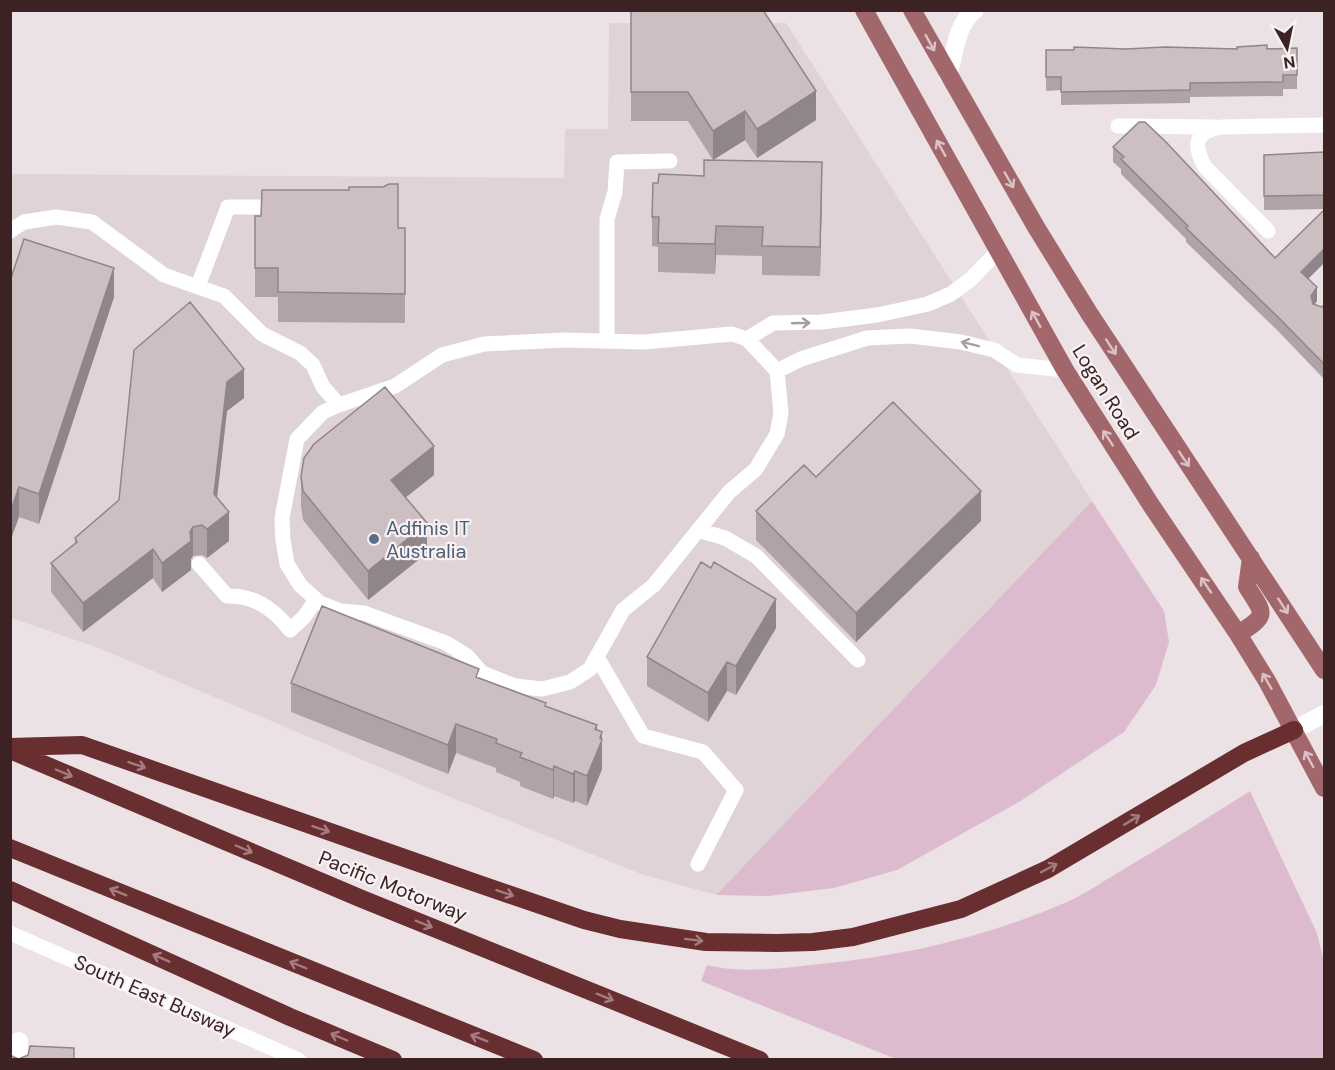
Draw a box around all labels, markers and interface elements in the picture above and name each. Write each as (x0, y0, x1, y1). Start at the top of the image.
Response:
north arrow (1257, 18, 1317, 78)
one-way arrow (924, 34, 936, 51)
text: N (1282, 51, 1297, 74)
one-way arrow (935, 140, 947, 157)
one-way arrow (1004, 171, 1015, 189)
one-way arrow (1030, 311, 1042, 328)
one-way arrow (790, 317, 810, 328)
one-way arrow (961, 338, 980, 349)
one-way arrow (1105, 338, 1117, 355)
street label: Logan Road (1067, 340, 1145, 444)
one-way arrow (1102, 431, 1114, 447)
one-way arrow (1179, 450, 1191, 467)
place label: Adfinis IT Australia (386, 515, 470, 564)
marker: Adfinis IT Australia (367, 532, 381, 546)
one-way arrow (1199, 577, 1212, 594)
one-way arrow (1277, 598, 1289, 614)
one-way arrow (1260, 673, 1272, 690)
one-way arrow (1303, 750, 1314, 768)
one-way arrow (127, 760, 146, 771)
one-way arrow (55, 768, 73, 779)
one-way arrow (1123, 814, 1140, 826)
one-way arrow (311, 824, 330, 835)
one-way arrow (234, 844, 253, 855)
street label: Pacific Motorway (315, 844, 471, 928)
one-way arrow (1040, 862, 1058, 873)
one-way arrow (109, 886, 127, 897)
one-way arrow (495, 888, 514, 899)
one-way arrow (414, 919, 433, 930)
one-way arrow (683, 935, 703, 946)
street label: South East Busway (70, 949, 240, 1043)
one-way arrow (152, 952, 170, 963)
one-way arrow (290, 959, 308, 970)
one-way arrow (595, 992, 614, 1003)
one-way arrow (331, 1031, 349, 1042)
one-way arrow (471, 1032, 489, 1043)

